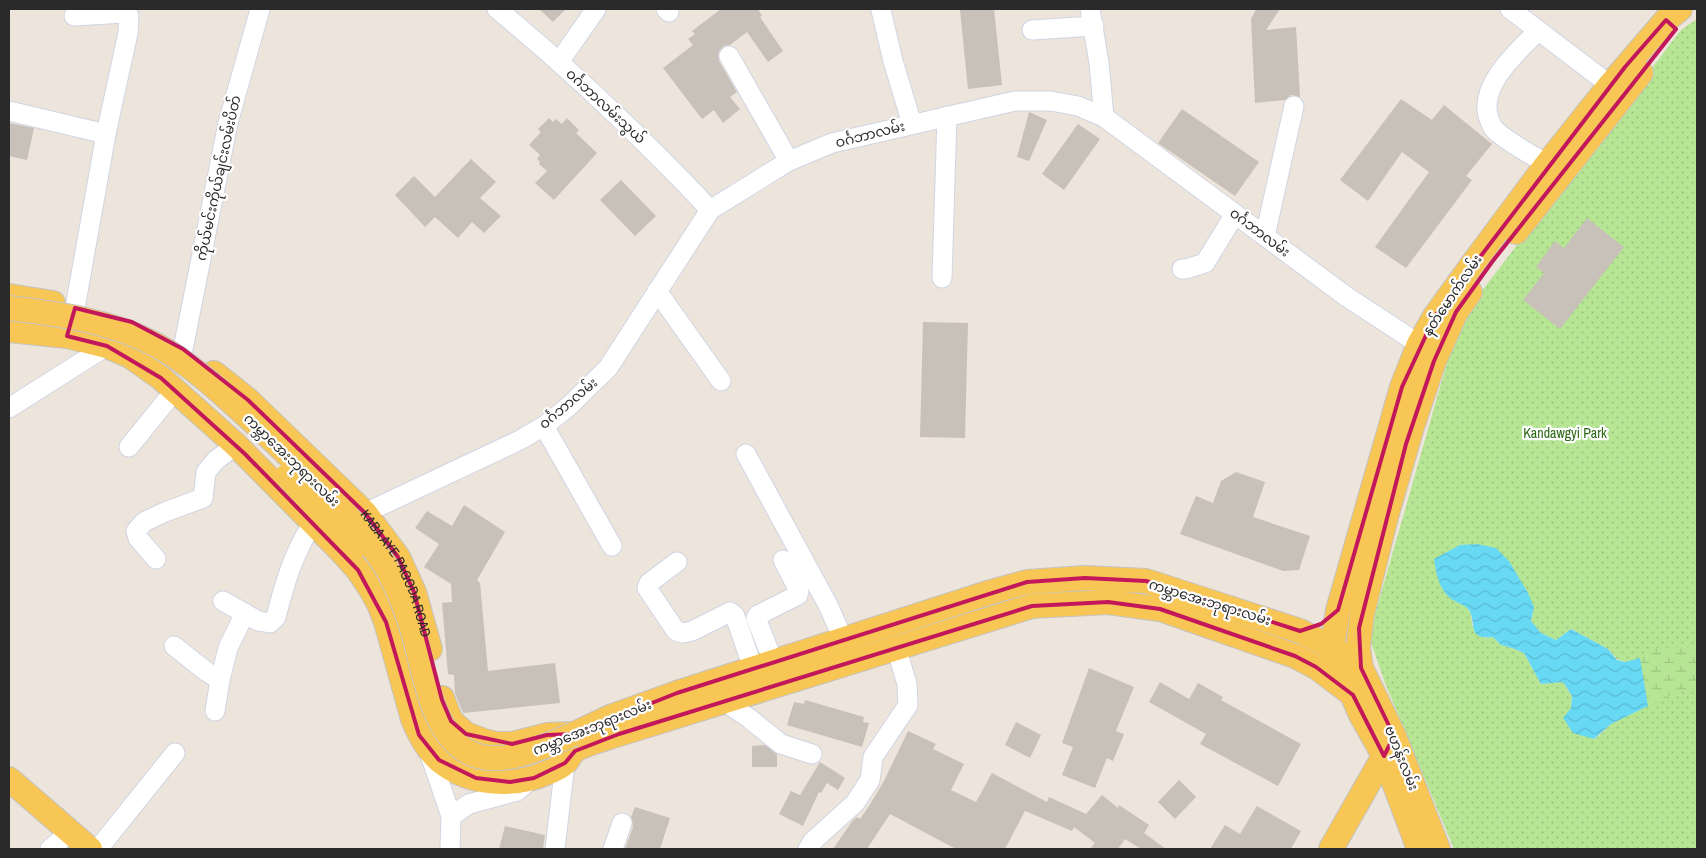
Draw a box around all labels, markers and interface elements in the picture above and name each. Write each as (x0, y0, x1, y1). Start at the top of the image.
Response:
street label: ဝင်္ဂဘာလမ်းသွယ် (561, 64, 650, 149)
street label: ကိုယ်မင်းကိုယ်ချင်းလမ်းပိတ် (191, 93, 247, 263)
street label: ဝင်္ဂဘာလမ်း (833, 116, 907, 151)
street label: ဝင်္ဂဘာလမ်း (1226, 203, 1294, 261)
street label: နတ်မောက်လမ်း (1417, 250, 1488, 341)
street label: ဝင်္ဂဘာလမ်း (534, 373, 601, 433)
street label: ကမ္ဘာအေးဘုရားလမ်း (238, 409, 345, 513)
park label: Kandawgyi Park (1523, 424, 1607, 442)
street label: KABA AYE PAGODA ROAD (357, 506, 435, 639)
street label: ကမ္ဘာအေးဘုရားလမ်း (1146, 574, 1273, 632)
street label: ကမ္ဘာအေးဘုရားလမ်း (530, 694, 655, 762)
street label: ဗဟန်းလမ်း (1378, 723, 1424, 794)

